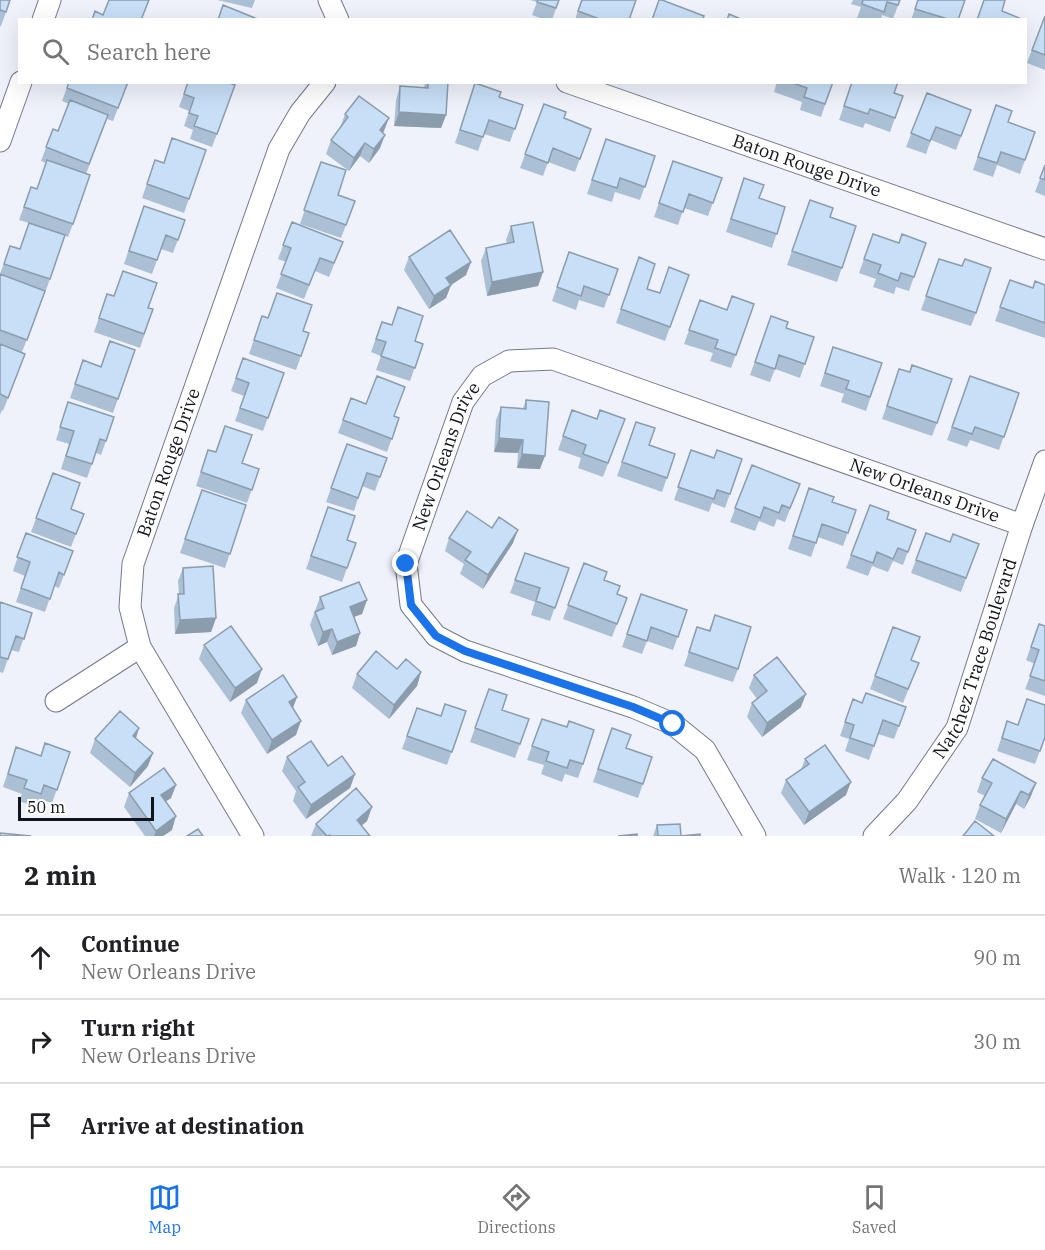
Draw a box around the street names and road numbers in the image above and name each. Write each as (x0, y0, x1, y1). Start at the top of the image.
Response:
street label: Baton Rouge Drive (729, 129, 884, 202)
street label: New Orleans Drive (407, 377, 485, 534)
street label: Baton Rouge Drive (131, 385, 205, 540)
street label: New Orleans Drive (847, 453, 1003, 527)
street label: Natchez Trace Boulevard (927, 555, 1022, 763)

